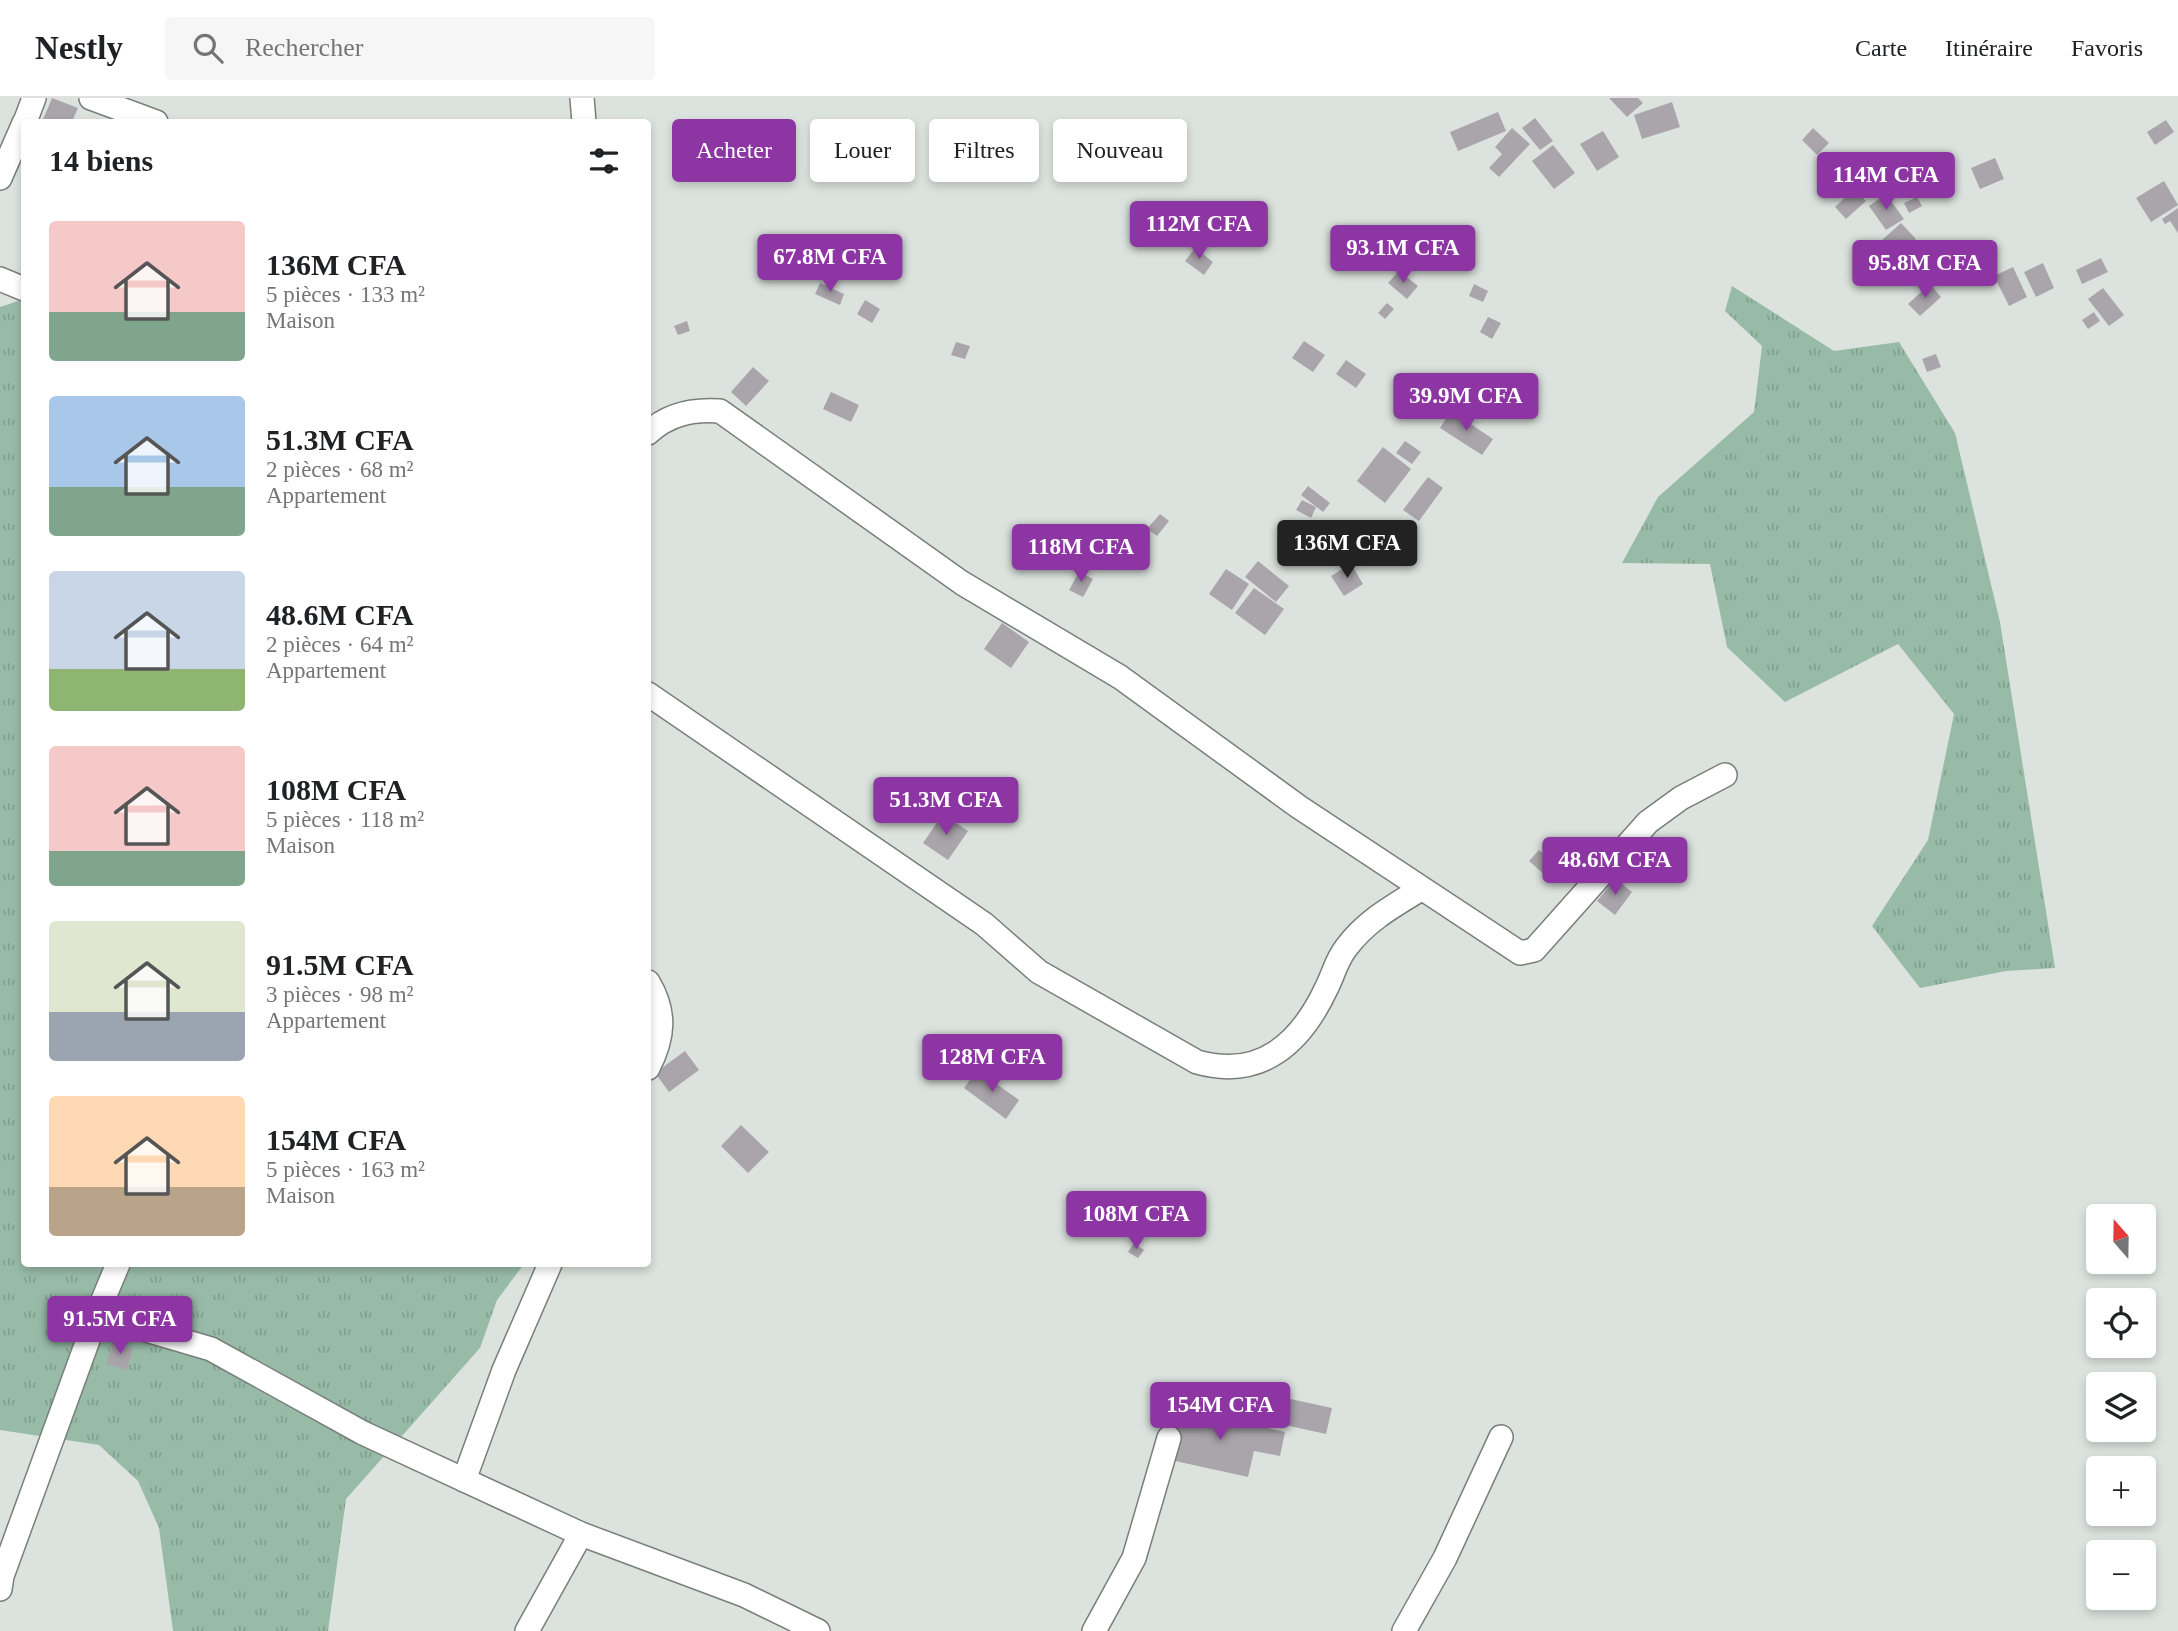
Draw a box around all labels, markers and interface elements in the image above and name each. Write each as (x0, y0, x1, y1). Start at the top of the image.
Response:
search box (165, 17, 655, 80)
icon: search (189, 29, 227, 67)
text: Nestly (35, 30, 123, 66)
text: Rechercher (245, 33, 363, 62)
text: Carte (1855, 35, 1907, 61)
text: Itinéraire (1945, 35, 2033, 61)
text: Favoris (2071, 35, 2143, 61)
chip: Acheter (672, 119, 796, 182)
chip: Louer (810, 119, 915, 182)
chip: Filtres (929, 119, 1039, 182)
chip: Nouveau (1053, 119, 1187, 182)
icon: filters (585, 142, 623, 180)
text: 14 biens (49, 144, 153, 177)
pin: 114M CFA (1814, 152, 1958, 212)
text: 114M CFA (1833, 162, 1939, 187)
pin: 112M CFA (1127, 202, 1271, 261)
text: 112M CFA (1146, 211, 1252, 236)
pin: 93.1M CFA (1323, 226, 1483, 285)
pin: 67.8M CFA (750, 234, 910, 294)
text: 93.1M CFA (1346, 235, 1460, 260)
pin: 95.8M CFA (1845, 240, 2005, 300)
text: 67.8M CFA (773, 244, 887, 269)
text: 136M CFA (266, 248, 406, 281)
icon: home (105, 249, 189, 333)
text: 95.8M CFA (1868, 250, 1982, 275)
text: 5 pièces · 133 m² (266, 282, 425, 307)
text: Maison (266, 308, 335, 333)
pin: 39.9M CFA (1386, 374, 1546, 433)
text: 39.9M CFA (1409, 383, 1523, 408)
text: 51.3M CFA (266, 423, 414, 456)
icon: home (105, 424, 189, 508)
text: 2 pièces · 68 m² (266, 457, 413, 482)
text: Appartement (266, 483, 386, 508)
pin: 136M CFA (1275, 520, 1419, 580)
pin: 118M CFA (1009, 524, 1153, 584)
text: 136M CFA (1293, 530, 1401, 555)
text: 118M CFA (1028, 534, 1134, 559)
text: 48.6M CFA (266, 598, 414, 631)
icon: home (105, 599, 189, 683)
text: 2 pièces · 64 m² (266, 632, 413, 657)
text: Appartement (266, 658, 386, 683)
text: 108M CFA (266, 773, 406, 806)
icon: home (105, 774, 189, 858)
pin: 51.3M CFA (866, 778, 1026, 837)
text: 51.3M CFA (889, 787, 1003, 812)
text: 5 pièces · 118 m² (266, 807, 424, 832)
text: Maison (266, 833, 335, 858)
pin: 48.6M CFA (1535, 838, 1695, 897)
text: 48.6M CFA (1558, 847, 1672, 872)
text: 91.5M CFA (266, 948, 414, 981)
icon: home (105, 949, 189, 1033)
text: 3 pièces · 98 m² (266, 982, 413, 1007)
text: Appartement (266, 1008, 386, 1033)
pin: 128M CFA (920, 1034, 1064, 1094)
text: 128M CFA (938, 1044, 1046, 1069)
text: 154M CFA (266, 1123, 406, 1156)
icon: home (105, 1124, 189, 1208)
text: 5 pièces · 163 m² (266, 1157, 425, 1182)
text: Maison (266, 1183, 335, 1208)
pin: 108M CFA (1064, 1192, 1208, 1251)
text: 108M CFA (1082, 1201, 1190, 1226)
north arrow (2086, 1204, 2156, 1274)
map controls (2086, 1204, 2156, 1610)
button: locate (2086, 1288, 2156, 1358)
pin: 91.5M CFA (40, 1296, 200, 1356)
text: 91.5M CFA (63, 1306, 177, 1331)
button: layers (2086, 1372, 2156, 1442)
pin: 154M CFA (1148, 1382, 1292, 1442)
text: 154M CFA (1166, 1392, 1274, 1417)
button: + (2086, 1456, 2156, 1526)
button: − (2086, 1540, 2156, 1610)

